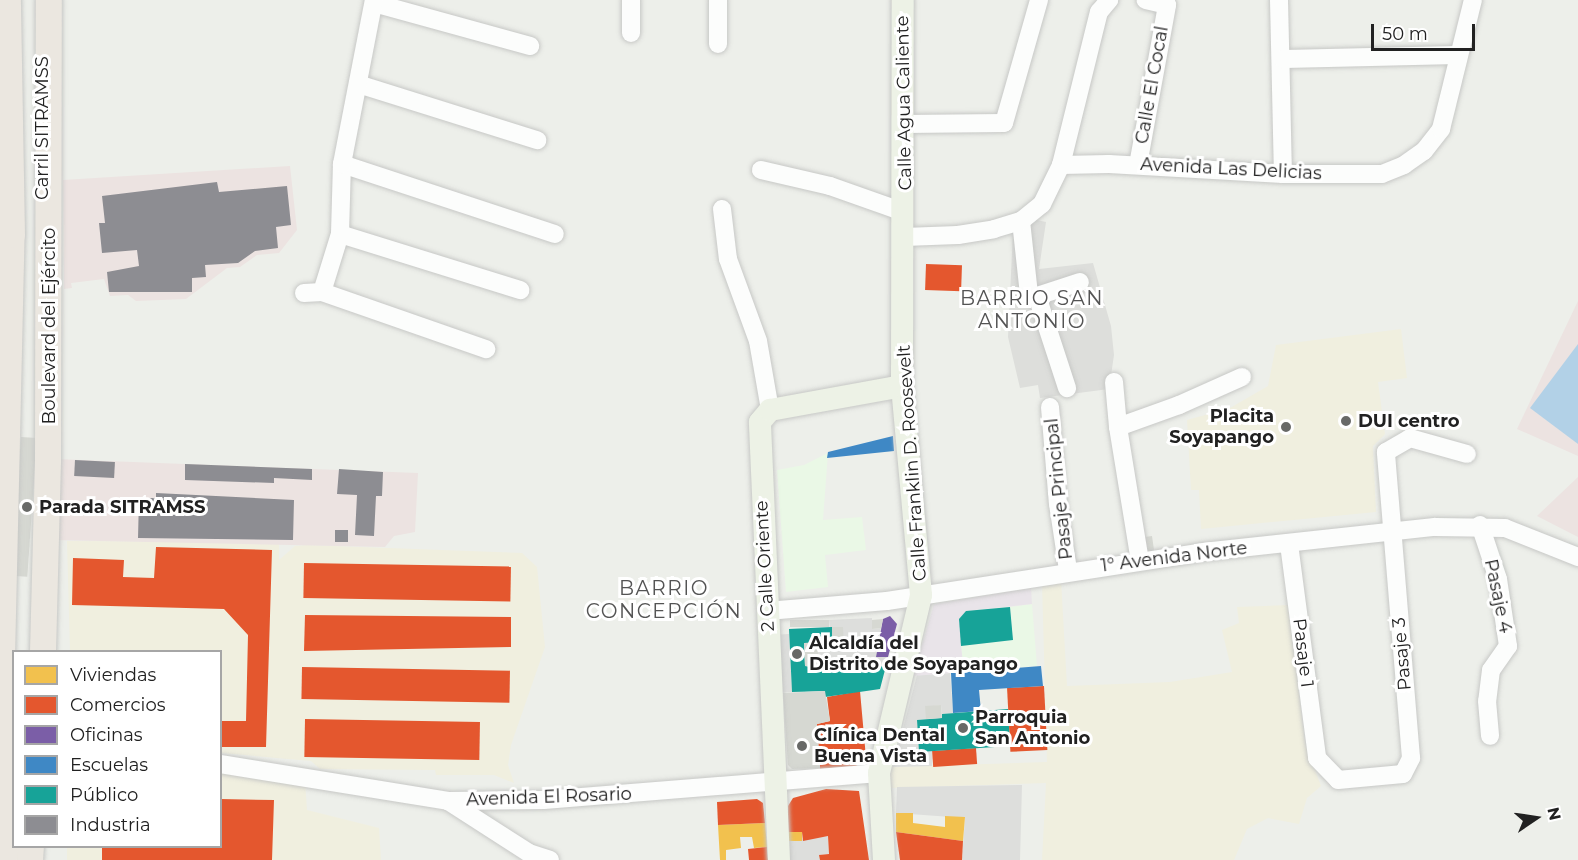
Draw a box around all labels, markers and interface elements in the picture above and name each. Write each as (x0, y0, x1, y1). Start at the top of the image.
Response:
scale bar (1374, 12, 1478, 50)
street label: Calle Agua Caliente (892, 15, 916, 191)
text: 50 m (1382, 23, 1428, 45)
street label: Calle El Cocal (1131, 24, 1173, 146)
street label: Carril SITRAMSS (31, 56, 53, 200)
street label: Avenida Las Delicias (1140, 153, 1322, 185)
street label: Boulevard del Ejército (38, 228, 60, 424)
district label: BARRIO SAN ANTONIO (960, 287, 1104, 334)
street label: Calle Franklin D. Roosevelt (893, 344, 931, 582)
place label: Placita Soyapango (1169, 406, 1274, 448)
place label: DUI centro (1358, 410, 1460, 432)
marker: DUI centro (1339, 414, 1353, 428)
street label: Pasaje Principal (1041, 417, 1077, 561)
marker: Placita Soyapango (1279, 420, 1293, 434)
place label: Parada SITRAMSS (39, 496, 206, 518)
marker: Parada SITRAMSS (20, 500, 34, 514)
street label: 2 Calle Oriente (751, 500, 779, 632)
street label: 1° Avenida Norte (1100, 537, 1248, 577)
street label: Pasaje 4 (1480, 557, 1516, 635)
district label: BARRIO CONCEPCIÓN (586, 577, 742, 624)
street label: Pasaje 1 (1288, 617, 1318, 689)
street label: Pasaje 3 (1388, 617, 1416, 691)
place label: Alcaldía del Distrito de Soyapango (809, 633, 1018, 676)
marker: Alcaldía del Distrito de Soyapango (790, 647, 804, 661)
legend (12, 650, 222, 848)
text: Viviendas (70, 664, 156, 686)
text: Comercios (70, 694, 166, 716)
place label: Parroquia San Antonio (975, 707, 1090, 750)
marker: Parroquia San Antonio (956, 721, 970, 735)
text: Oficinas (70, 724, 143, 746)
place label: Clínica Dental Buena Vista (814, 725, 945, 768)
marker: Clínica Dental Buena Vista (795, 739, 809, 753)
text: Escuelas (70, 754, 148, 776)
street label: Avenida El Rosario (466, 783, 632, 811)
text: Público (70, 784, 138, 806)
north arrow (1506, 788, 1566, 848)
text: N (1543, 805, 1565, 822)
text: Industria (70, 814, 151, 836)

